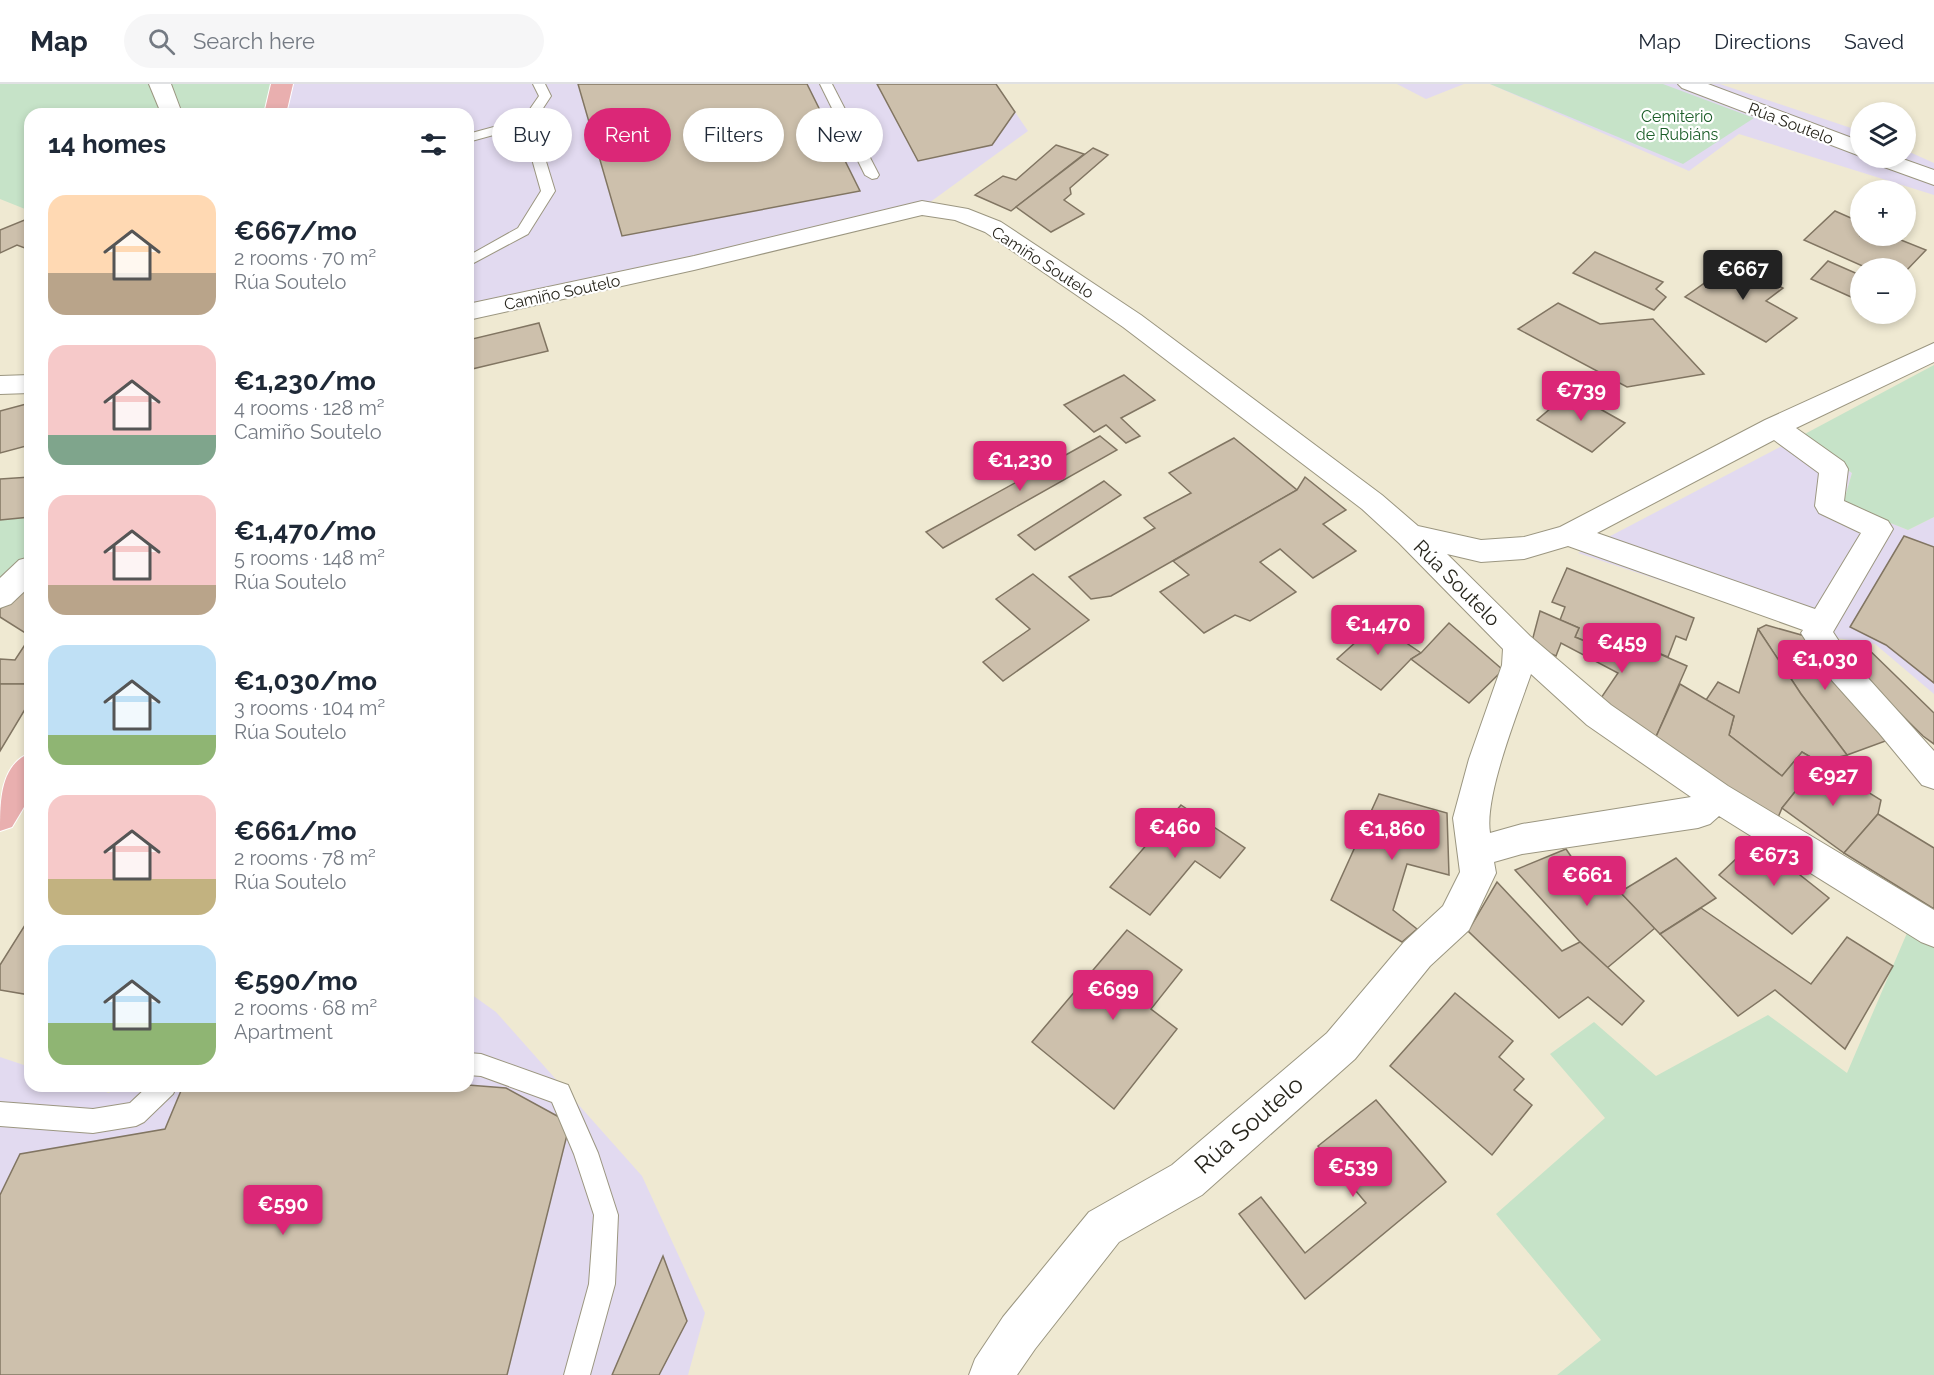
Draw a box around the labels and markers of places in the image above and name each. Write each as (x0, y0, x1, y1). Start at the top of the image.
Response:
pin: €667 (1707, 250, 1779, 301)
pin: €739 (1545, 371, 1617, 422)
pin: €1,230 (971, 441, 1069, 492)
pin: €1,470 (1329, 605, 1427, 656)
pin: €459 (1586, 623, 1658, 674)
pin: €1,030 (1776, 640, 1874, 691)
pin: €927 (1797, 756, 1869, 807)
pin: €460 (1139, 808, 1211, 859)
pin: €1,860 (1343, 810, 1441, 861)
pin: €673 (1738, 836, 1810, 887)
pin: €661 (1551, 856, 1623, 907)
pin: €699 (1077, 970, 1149, 1021)
pin: €539 (1317, 1147, 1389, 1198)
pin: €590 (247, 1185, 319, 1236)

